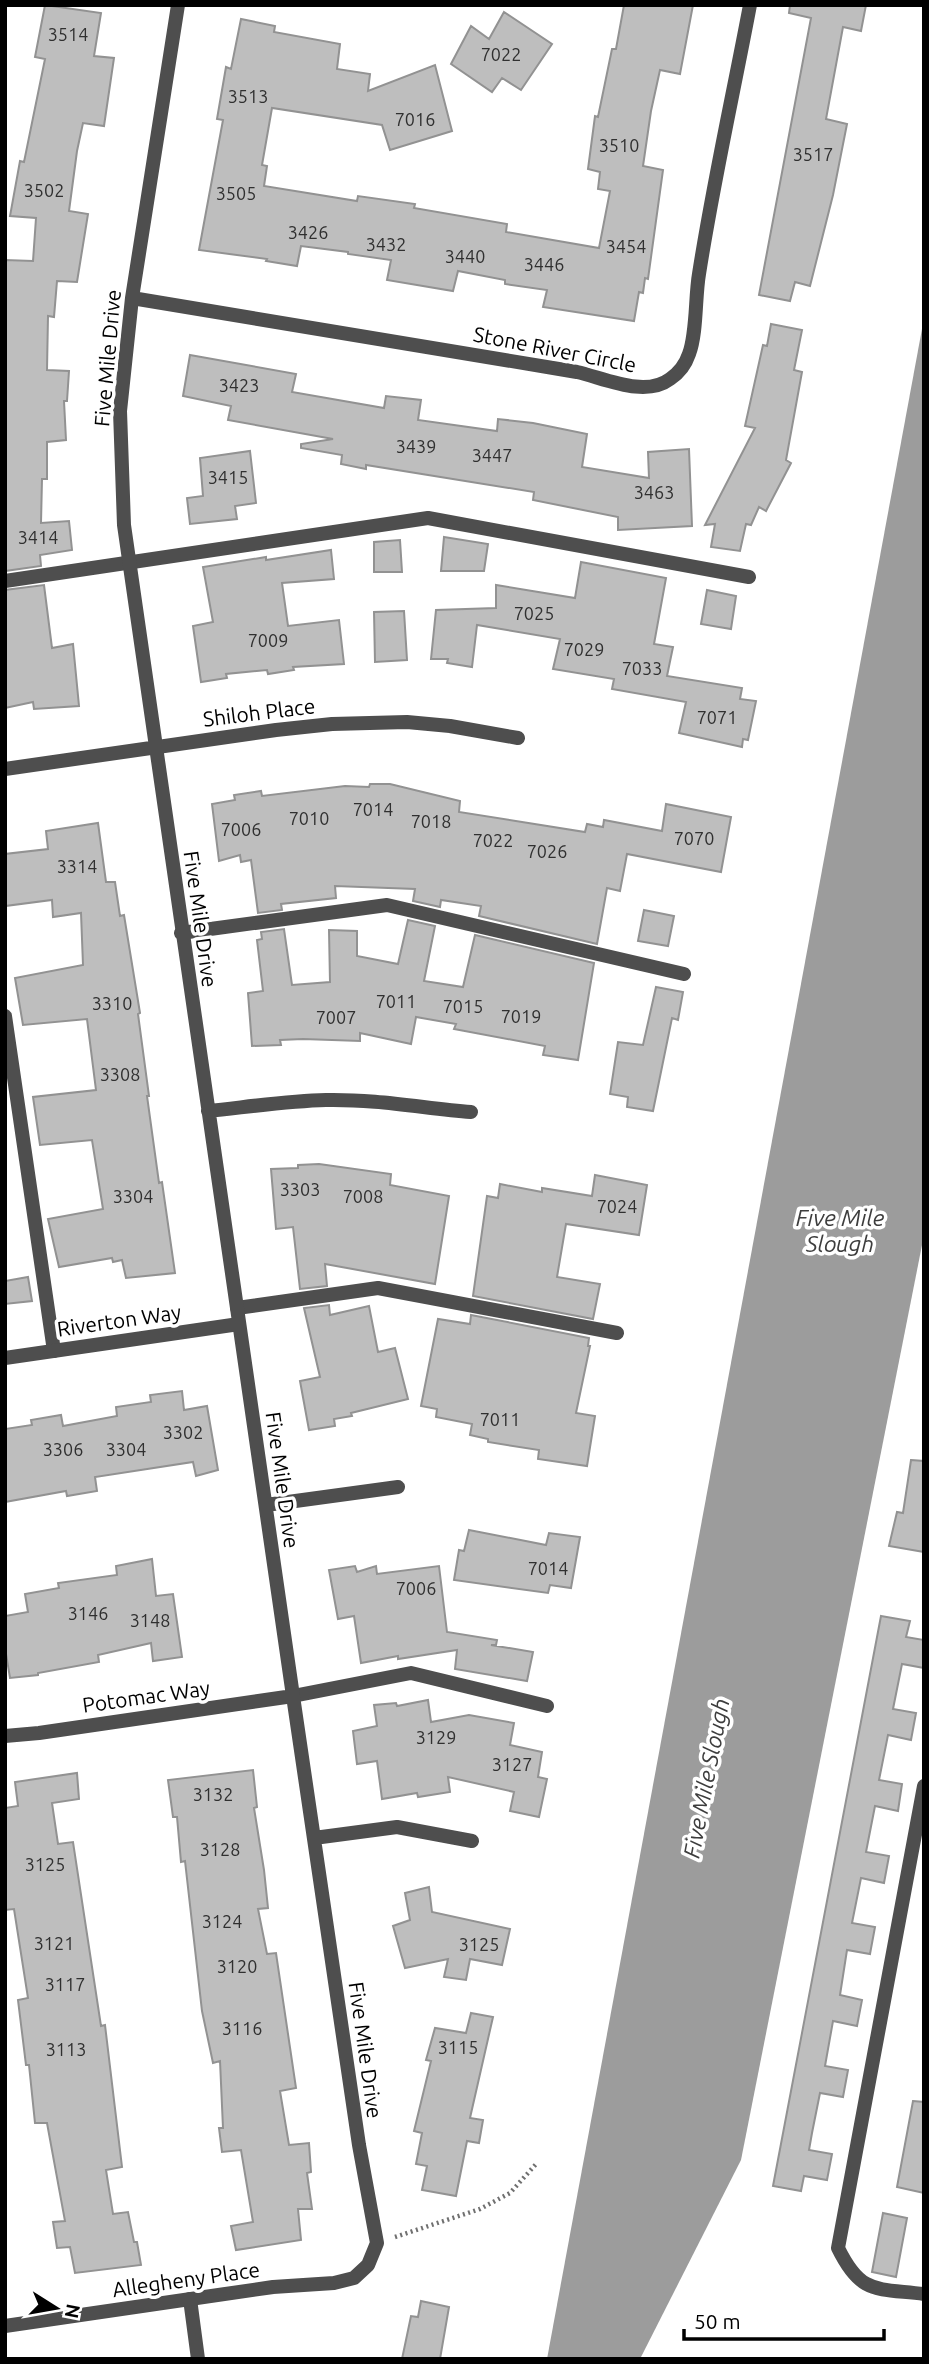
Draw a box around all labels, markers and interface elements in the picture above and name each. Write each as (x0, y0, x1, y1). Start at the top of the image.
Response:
house number: 3514 (48, 24, 88, 44)
house number: 7022 (481, 44, 521, 64)
house number: 3513 (228, 86, 268, 106)
house number: 7016 (395, 109, 435, 129)
house number: 3510 (599, 135, 639, 155)
house number: 3517 (793, 144, 833, 164)
house number: 3502 (24, 180, 64, 200)
house number: 3505 (216, 183, 256, 203)
house number: 3426 (288, 222, 328, 242)
house number: 3432 (366, 234, 406, 254)
house number: 3454 (606, 236, 646, 256)
house number: 3440 (445, 246, 485, 266)
house number: 3446 (524, 254, 564, 274)
street label: Five Mile Drive (89, 288, 125, 428)
street label: Stone River Circle (472, 321, 638, 377)
house number: 3423 (219, 375, 259, 395)
house number: 3439 (396, 436, 436, 456)
house number: 3447 (472, 445, 512, 465)
house number: 3415 (208, 467, 248, 487)
house number: 3463 (634, 482, 674, 502)
house number: 3414 (18, 527, 58, 547)
house number: 7025 (514, 603, 554, 623)
house number: 7009 (248, 630, 288, 650)
house number: 7029 (564, 639, 604, 659)
house number: 7033 (622, 658, 662, 678)
street label: Shiloh Place (202, 693, 316, 731)
house number: 7071 (697, 707, 737, 727)
house number: 7014 (353, 799, 393, 819)
house number: 7010 (289, 808, 329, 828)
house number: 7018 (411, 811, 451, 831)
house number: 7006 (221, 819, 261, 839)
house number: 7070 (674, 828, 714, 848)
house number: 7022 (473, 830, 513, 850)
house number: 7026 (527, 841, 567, 861)
street label: Five Mile Drive (180, 849, 222, 989)
house number: 3314 (57, 856, 97, 876)
house number: 7011 (376, 991, 416, 1011)
house number: 3310 (92, 993, 132, 1013)
house number: 7015 (443, 996, 483, 1016)
house number: 7019 (501, 1006, 541, 1026)
house number: 7007 (316, 1007, 356, 1027)
house number: 3308 (100, 1064, 140, 1084)
house number: 3303 (280, 1179, 320, 1199)
house number: 3304 (113, 1186, 153, 1206)
house number: 7008 (343, 1186, 383, 1206)
house number: 7024 (597, 1196, 637, 1216)
water label: Five Mile Slough (796, 1205, 885, 1256)
street label: Riverton Way (55, 1299, 183, 1341)
house number: 7011 (480, 1409, 520, 1429)
street label: Five Mile Drive (262, 1410, 304, 1550)
house number: 3302 (163, 1422, 203, 1442)
house number: 3306 (43, 1439, 83, 1459)
house number: 3304 (106, 1439, 146, 1459)
house number: 7014 (528, 1558, 568, 1578)
house number: 7006 (396, 1578, 436, 1598)
house number: 3146 (68, 1603, 108, 1623)
house number: 3148 (130, 1610, 170, 1630)
street label: Potomac Way (81, 1675, 211, 1717)
water label: Five Mile Slough (678, 1696, 734, 1860)
house number: 3129 (416, 1727, 456, 1747)
house number: 3127 (492, 1754, 532, 1774)
house number: 3132 (193, 1784, 233, 1804)
house number: 3128 (200, 1839, 240, 1859)
house number: 3125 (25, 1854, 65, 1874)
house number: 3124 (202, 1911, 242, 1931)
house number: 3121 (34, 1933, 74, 1953)
house number: 3125 (459, 1934, 499, 1954)
house number: 3120 (217, 1956, 257, 1976)
house number: 3117 (45, 1974, 85, 1994)
street label: Five Mile Drive (345, 1980, 387, 2120)
house number: 3116 (222, 2018, 262, 2038)
house number: 3115 (438, 2037, 478, 2057)
house number: 3113 (46, 2039, 86, 2059)
street label: Allegheny Place (111, 2257, 261, 2301)
north arrow (21, 2273, 91, 2343)
scale bar (684, 2298, 884, 2342)
text: N (61, 2302, 85, 2320)
text: 50 m (694, 2309, 741, 2333)

